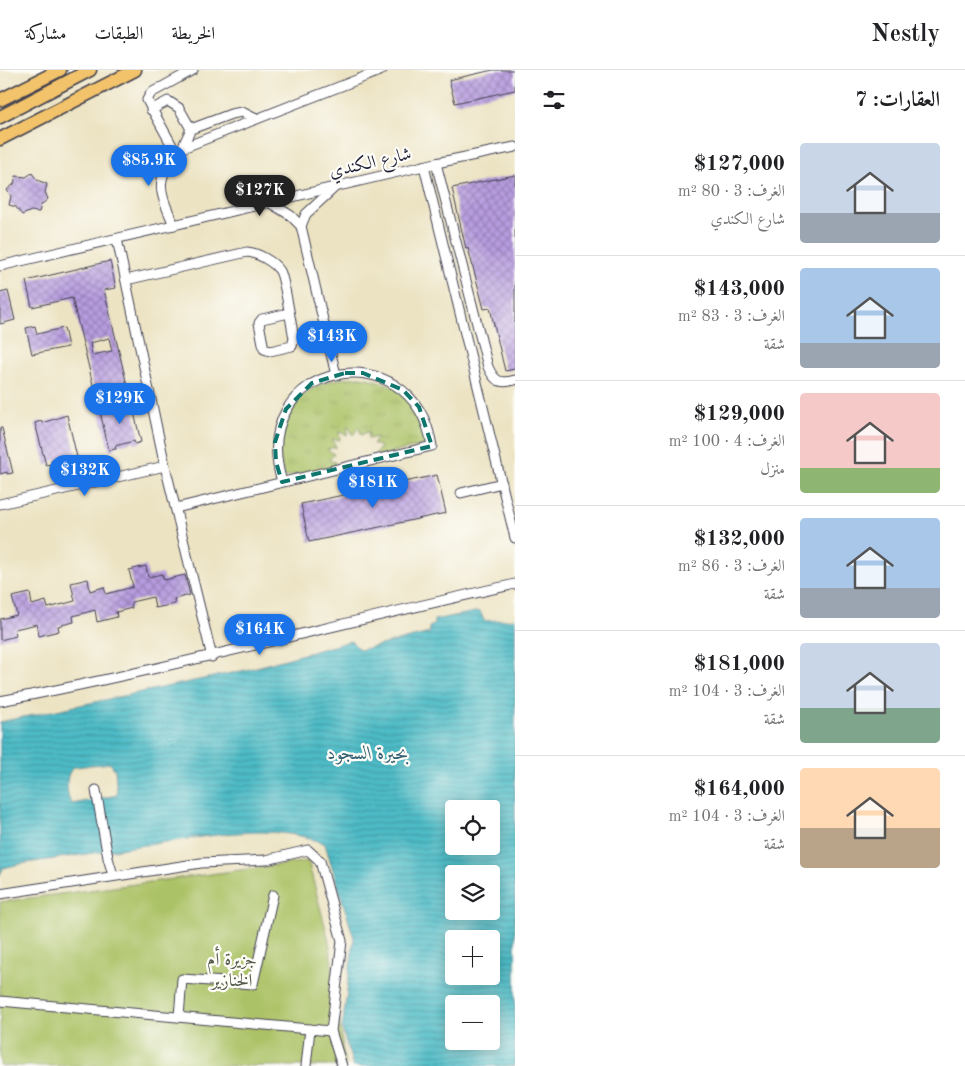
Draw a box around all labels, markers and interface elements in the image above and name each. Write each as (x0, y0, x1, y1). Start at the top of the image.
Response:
text: Nestly (871, 23, 940, 47)
text: مشاركة (25, 25, 66, 43)
text: الطبقات (94, 25, 143, 43)
text: الخريطة (171, 25, 215, 43)
icon: filters (540, 86, 568, 114)
text: العقارات: 7 (855, 90, 940, 111)
pin: $85.9K (108, 144, 190, 187)
street label: شارع الكندي (327, 144, 414, 186)
text: $85.9K (122, 153, 176, 169)
text: $127,000 (694, 154, 785, 175)
icon: home (840, 163, 900, 223)
pin: $127K (225, 174, 295, 217)
text: $127K (235, 183, 285, 199)
text: الغرف: 3 · 80 m² (678, 184, 785, 200)
text: شارع الكندي (710, 212, 785, 228)
text: $143,000 (694, 279, 785, 300)
icon: home (840, 288, 900, 348)
text: الغرف: 3 · 83 m² (678, 309, 785, 325)
pin: $143K (297, 320, 367, 363)
text: $143K (307, 329, 357, 345)
text: شقة (764, 337, 785, 353)
pin: $129K (85, 382, 155, 425)
text: $129K (95, 391, 145, 407)
text: $129,000 (694, 404, 785, 425)
icon: home (840, 413, 900, 473)
text: الغرف: 4 · 100 m² (669, 434, 785, 450)
pin: $132K (50, 454, 120, 497)
text: منزل (760, 462, 785, 478)
text: $132K (60, 463, 110, 479)
pin: $181K (338, 466, 408, 509)
text: $181K (348, 475, 398, 491)
text: $132,000 (694, 529, 785, 550)
icon: home (840, 538, 900, 598)
text: الغرف: 3 · 86 m² (678, 559, 785, 575)
text: شقة (764, 587, 785, 603)
pin: $164K (225, 614, 295, 656)
text: $164K (235, 622, 285, 638)
text: $181,000 (694, 654, 785, 675)
icon: home (840, 663, 900, 723)
text: الغرف: 3 · 104 m² (669, 684, 785, 700)
text: شقة (764, 712, 785, 728)
water label: بحيرة السجود (327, 745, 409, 765)
text: $164,000 (694, 779, 785, 800)
icon: home (840, 788, 900, 848)
map controls (445, 800, 500, 1050)
button: locate (445, 800, 500, 855)
text: الغرف: 3 · 104 m² (669, 809, 785, 825)
text: شقة (764, 837, 785, 853)
button: layers (445, 865, 500, 920)
button: + (445, 930, 500, 985)
park label: جزيرة أم الخنازير (207, 946, 257, 991)
button: − (445, 995, 500, 1050)

